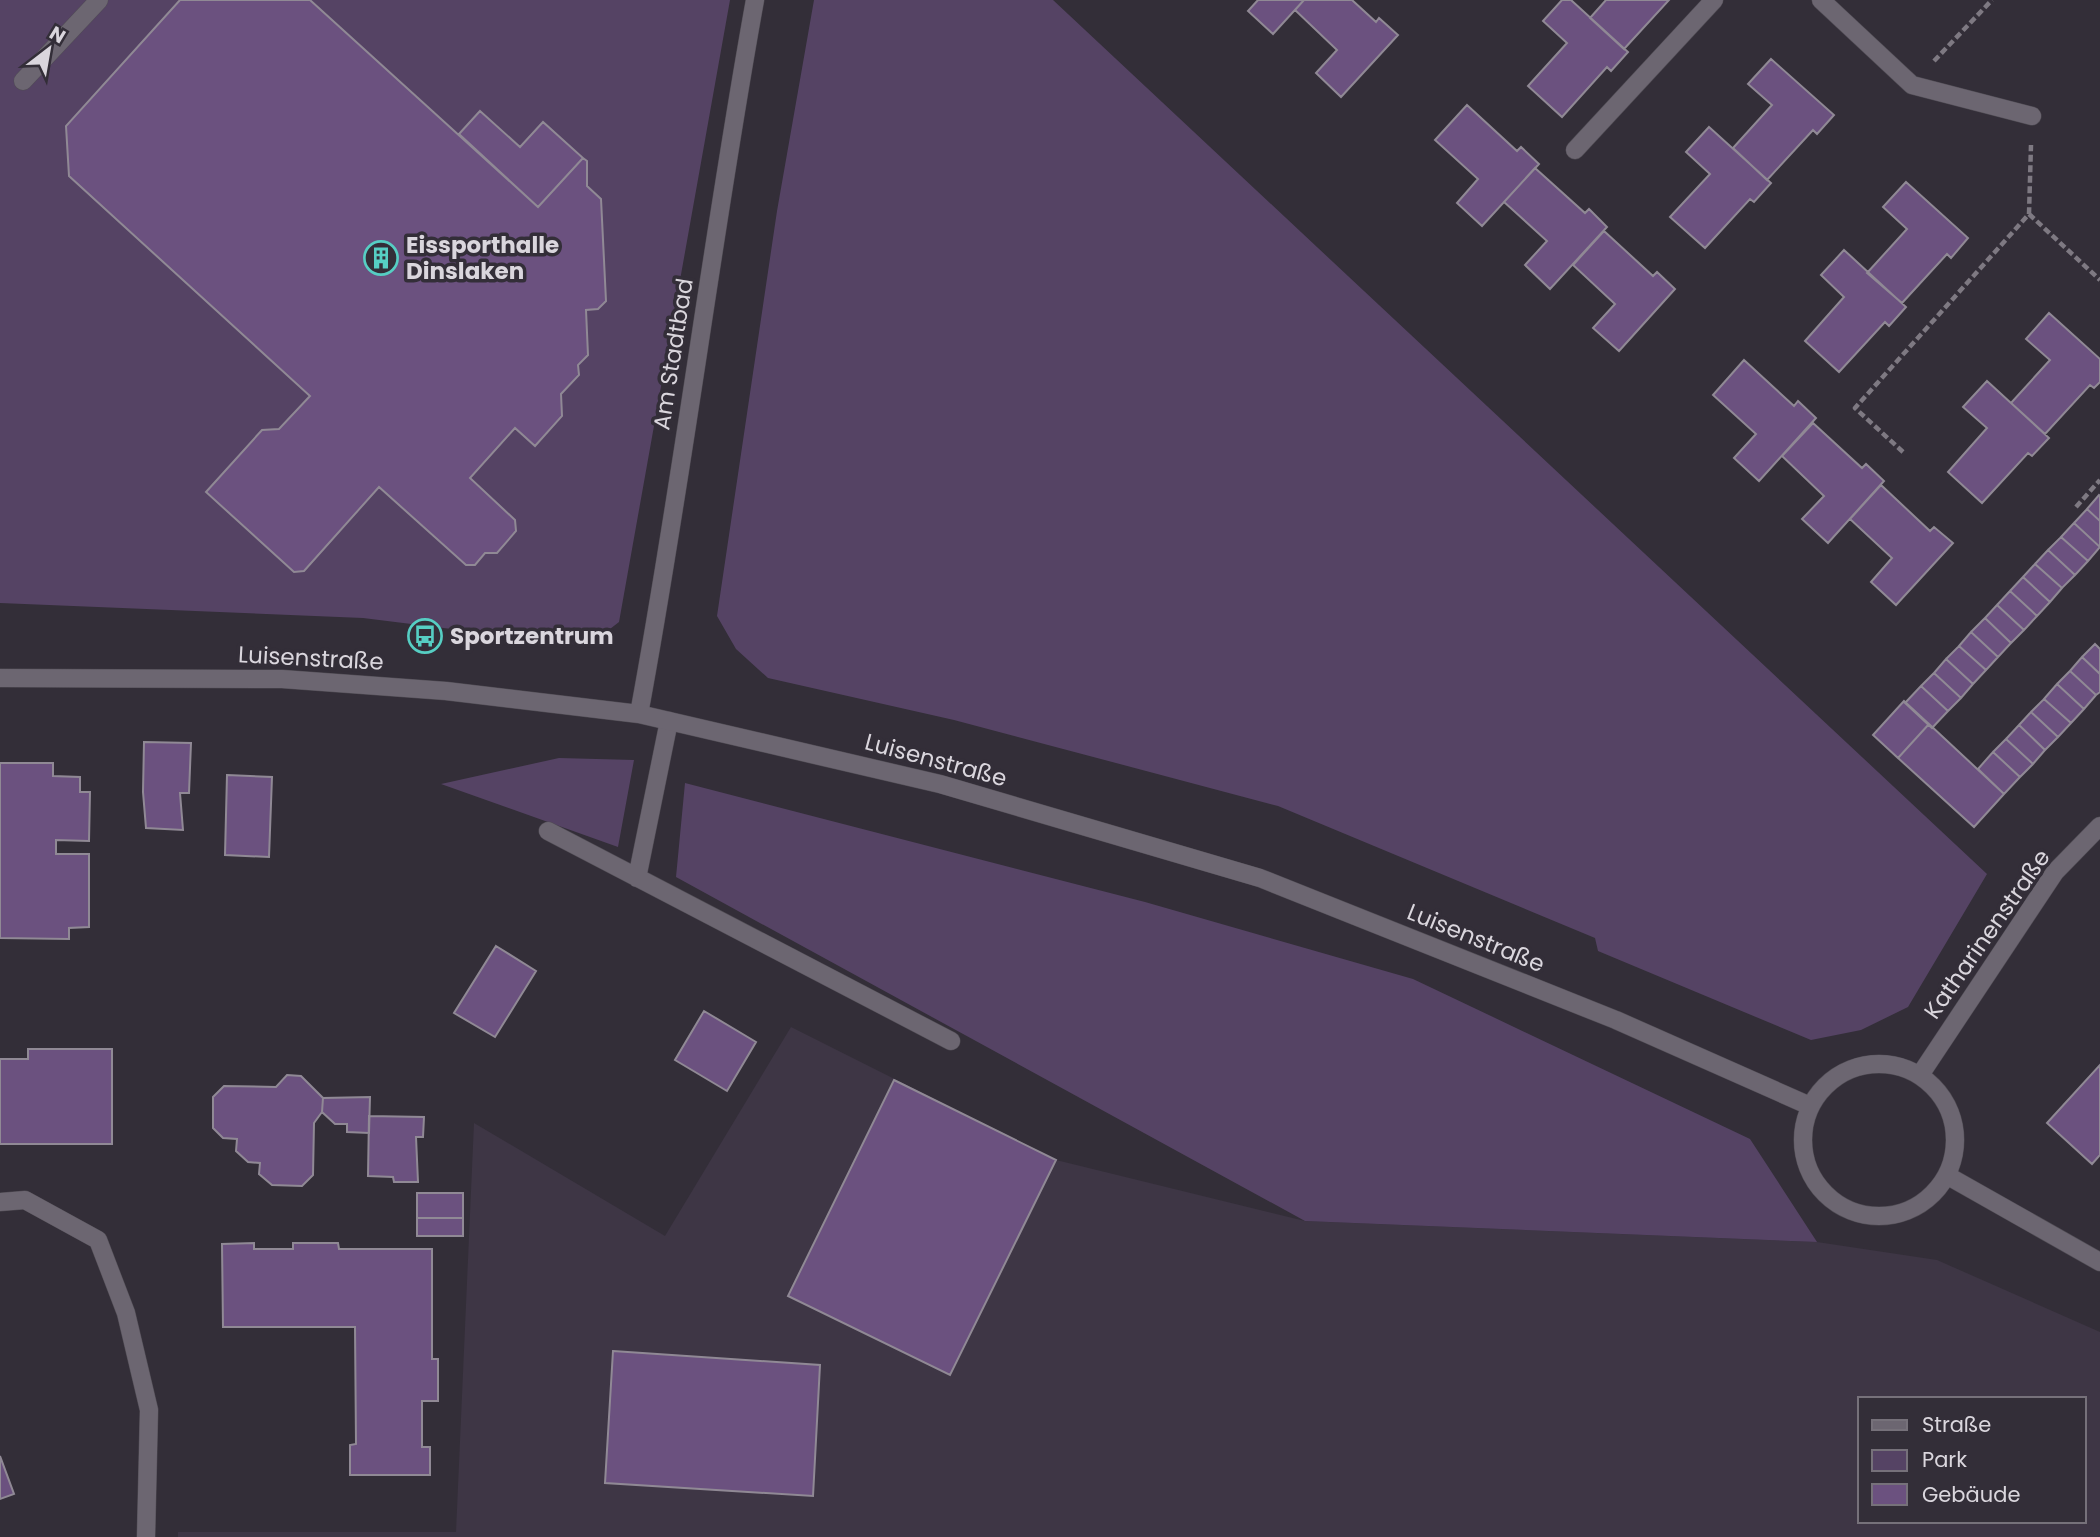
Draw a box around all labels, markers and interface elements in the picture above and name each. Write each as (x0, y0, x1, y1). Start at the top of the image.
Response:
north arrow (14, 14, 84, 84)
text: N (44, 20, 71, 50)
place label: Eissporthalle Dinslaken (406, 229, 559, 287)
building icon: Eissporthalle Dinslaken (362, 239, 400, 277)
street label: Am Stadtbad (645, 276, 701, 432)
bus stop icon: Sportzentrum (406, 617, 444, 655)
place label: Sportzentrum (450, 620, 614, 652)
street label: Luisenstraße (237, 638, 385, 678)
street label: Luisenstraße (861, 726, 1011, 794)
street label: Katharinenstraße (1916, 843, 2058, 1025)
street label: Luisenstraße (1402, 896, 1550, 980)
legend (1858, 1397, 2086, 1523)
text: Straße (1922, 1410, 1991, 1439)
text: Park (1922, 1445, 1967, 1474)
text: Gebäude (1922, 1480, 2020, 1509)

